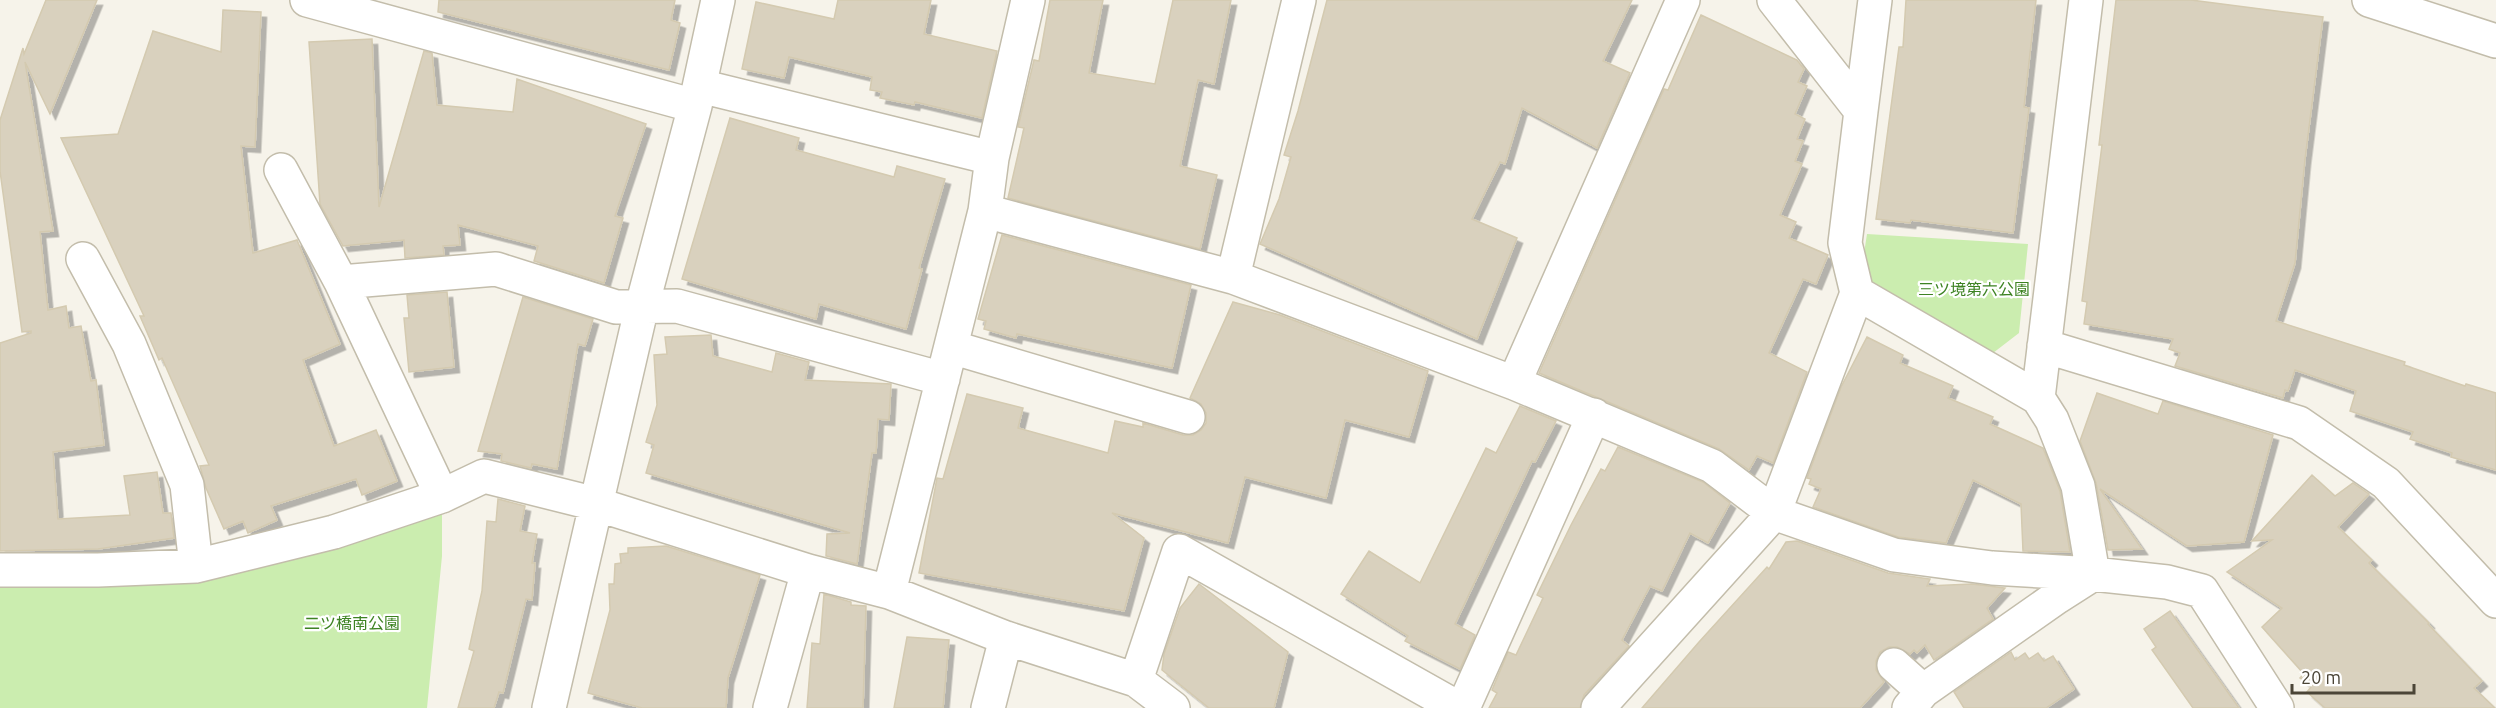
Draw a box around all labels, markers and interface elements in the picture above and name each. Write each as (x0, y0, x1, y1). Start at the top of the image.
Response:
park label: 三ツ境第六公園 (1918, 280, 2030, 298)
park label: 二ツ橋南公園 (304, 614, 400, 632)
scale bar (2292, 657, 2414, 695)
text: 20 m (2301, 667, 2341, 687)

